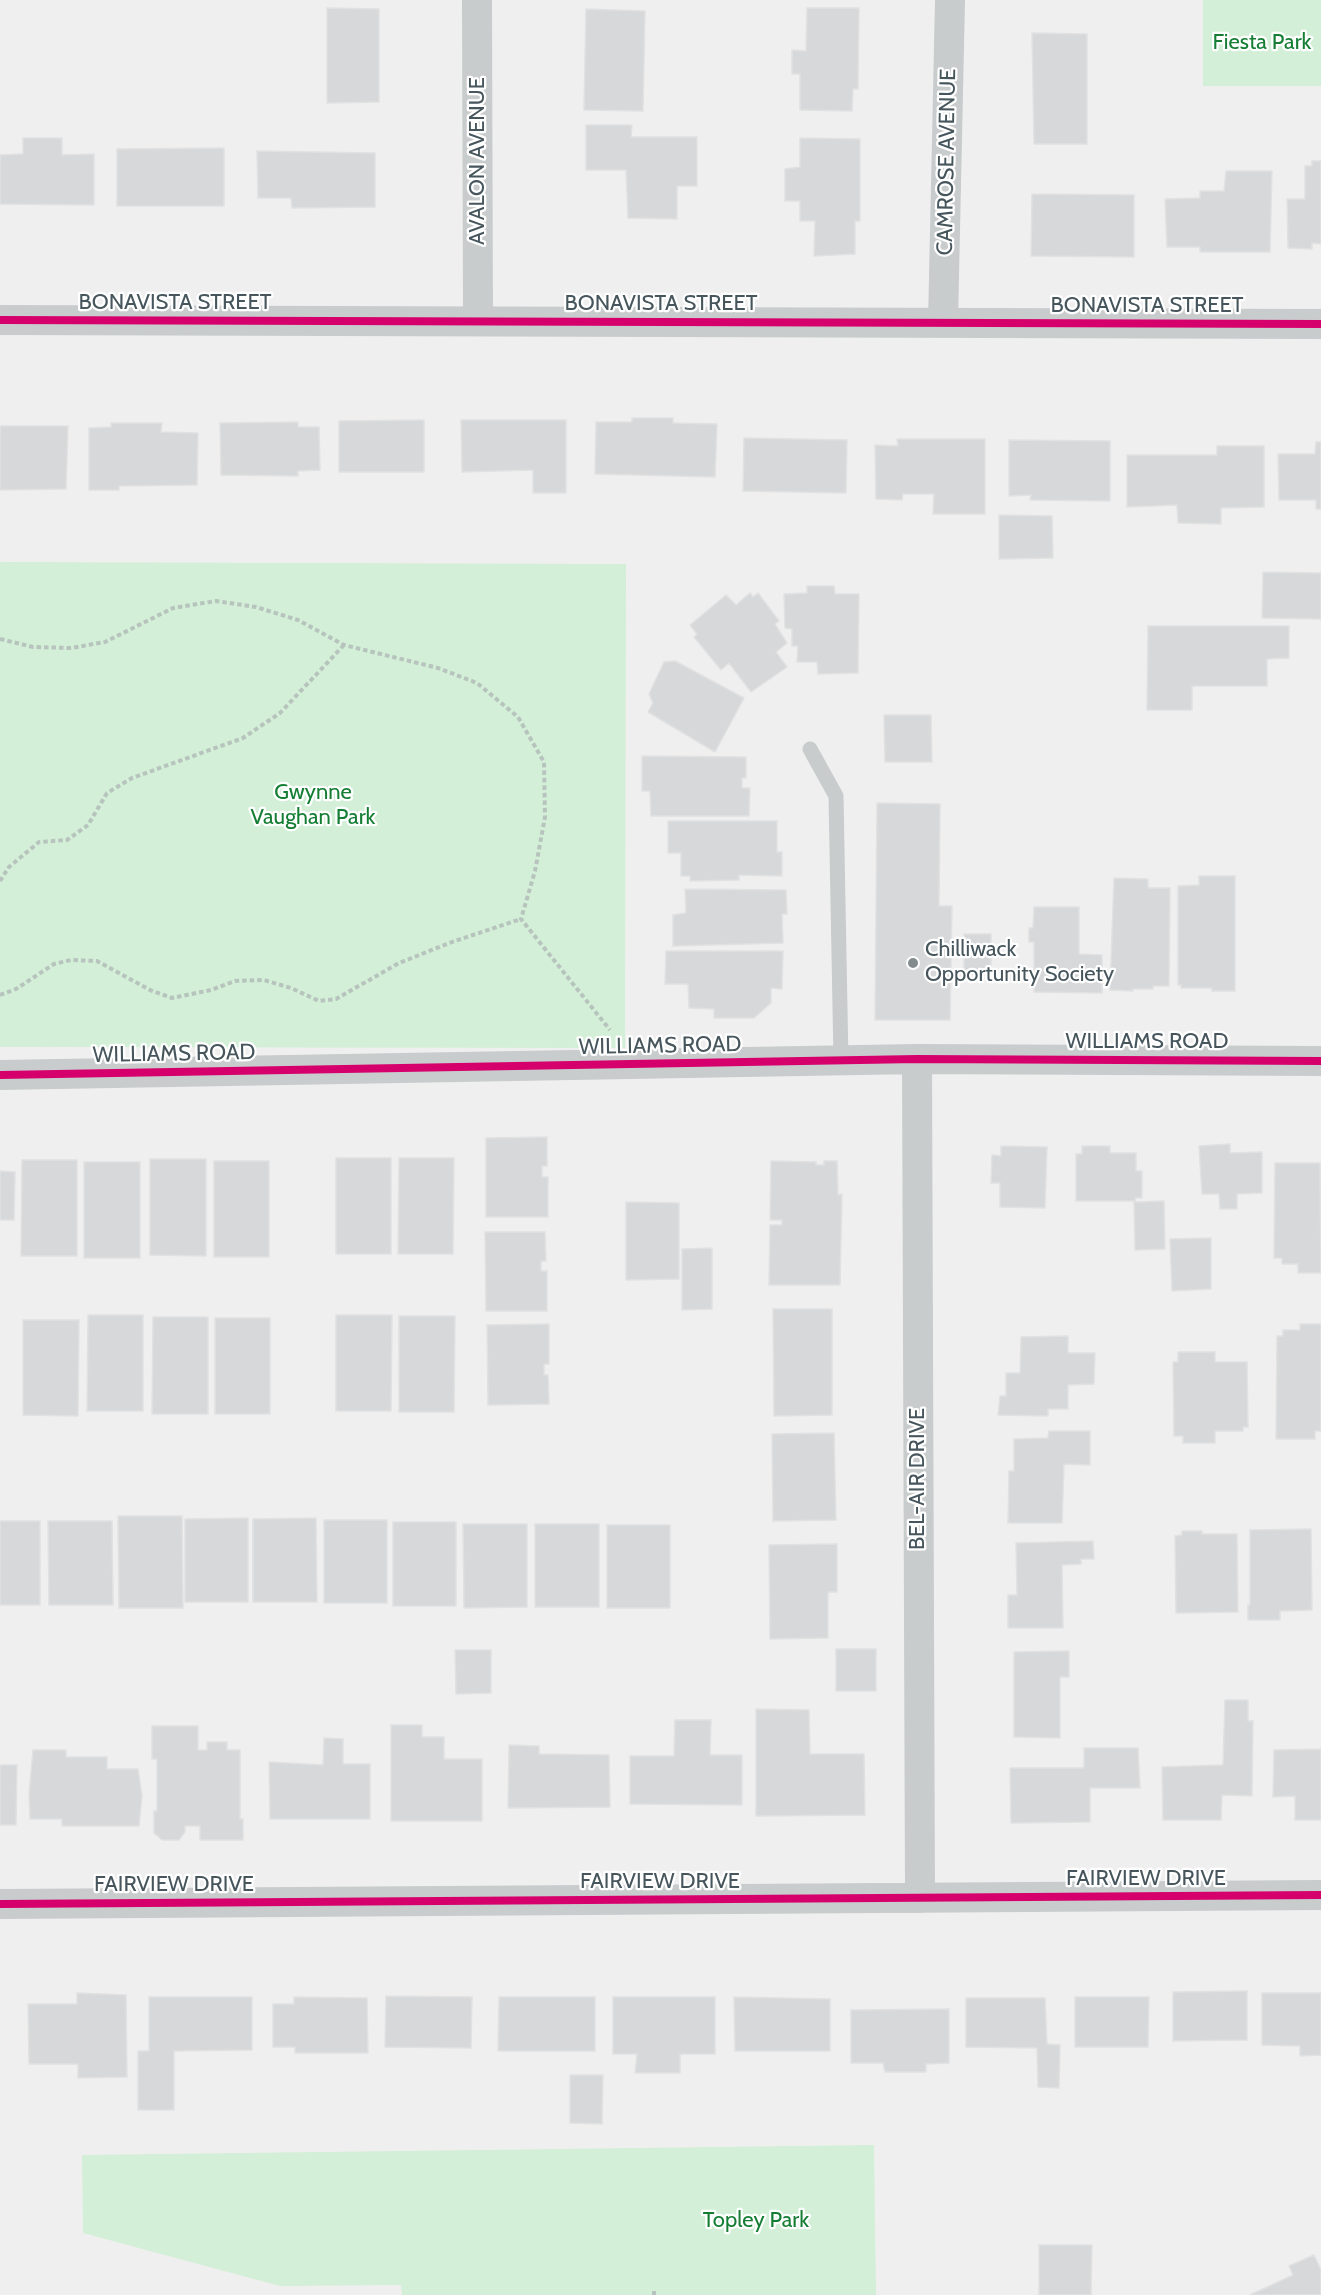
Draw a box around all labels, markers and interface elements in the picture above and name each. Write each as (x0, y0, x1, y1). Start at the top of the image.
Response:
park label: Fiesta Park (1213, 30, 1311, 56)
street label: CAMROSE AVENUE (932, 68, 962, 256)
street label: AVALON AVENUE (465, 77, 491, 245)
street label: BONAVISTA STREET (79, 290, 271, 316)
street label: BONAVISTA STREET (565, 291, 757, 317)
street label: BONAVISTA STREET (1051, 293, 1243, 319)
park label: Gwynne Vaughan Park (251, 780, 375, 831)
place label: Chilliwack Opportunity Society (925, 937, 1114, 988)
marker: Chilliwack Opportunity Society (906, 956, 920, 970)
street label: WILLIAMS ROAD (1066, 1029, 1228, 1055)
street label: WILLIAMS ROAD (578, 1031, 742, 1061)
street label: WILLIAMS ROAD (92, 1039, 256, 1069)
street label: BEL-AIR DRIVE (905, 1408, 931, 1550)
street label: FAIRVIEW DRIVE (1066, 1866, 1226, 1892)
street label: FAIRVIEW DRIVE (580, 1869, 740, 1895)
street label: FAIRVIEW DRIVE (94, 1872, 254, 1898)
park label: Topley Park (703, 2208, 809, 2234)

